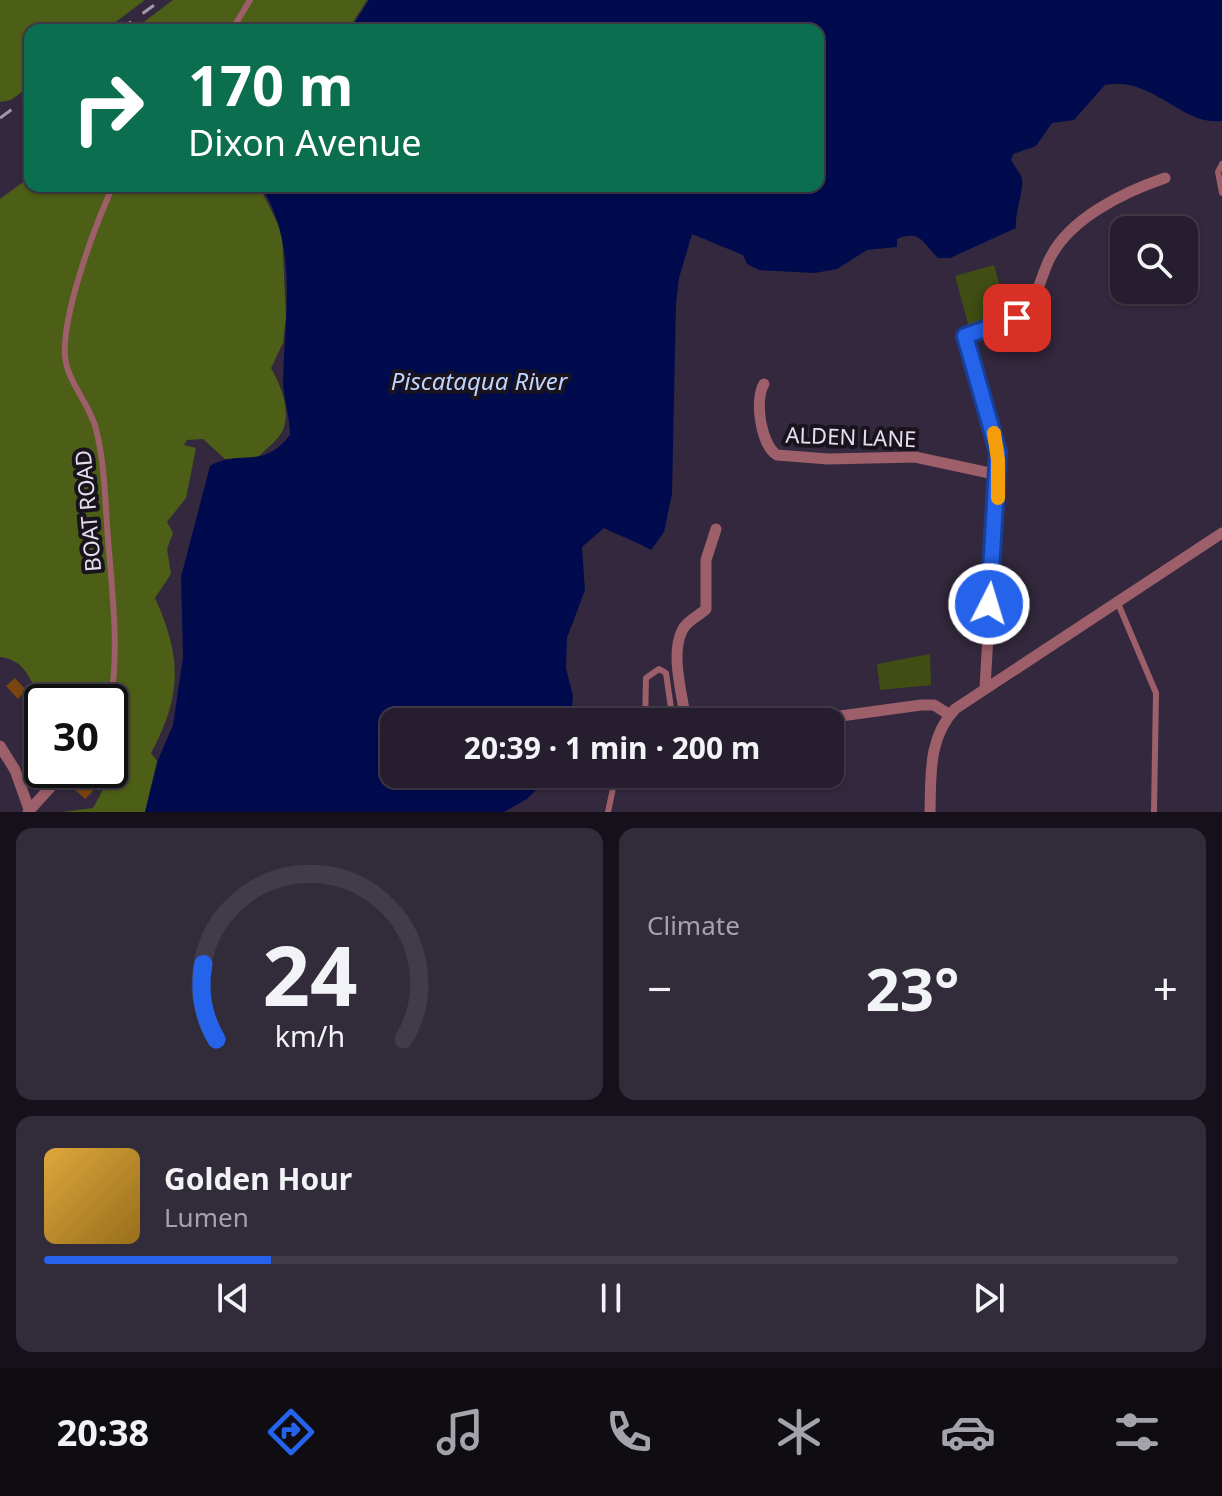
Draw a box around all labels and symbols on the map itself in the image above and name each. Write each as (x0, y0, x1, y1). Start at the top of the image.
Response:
pin (983, 284, 1051, 352)
water label: Piscataqua River (391, 364, 569, 397)
street label: ALDEN LANE (785, 419, 917, 453)
street label: BOAT ROAD (67, 449, 107, 573)
position arrow (947, 562, 1031, 646)
speed limit sign: 30 (24, 684, 128, 788)

